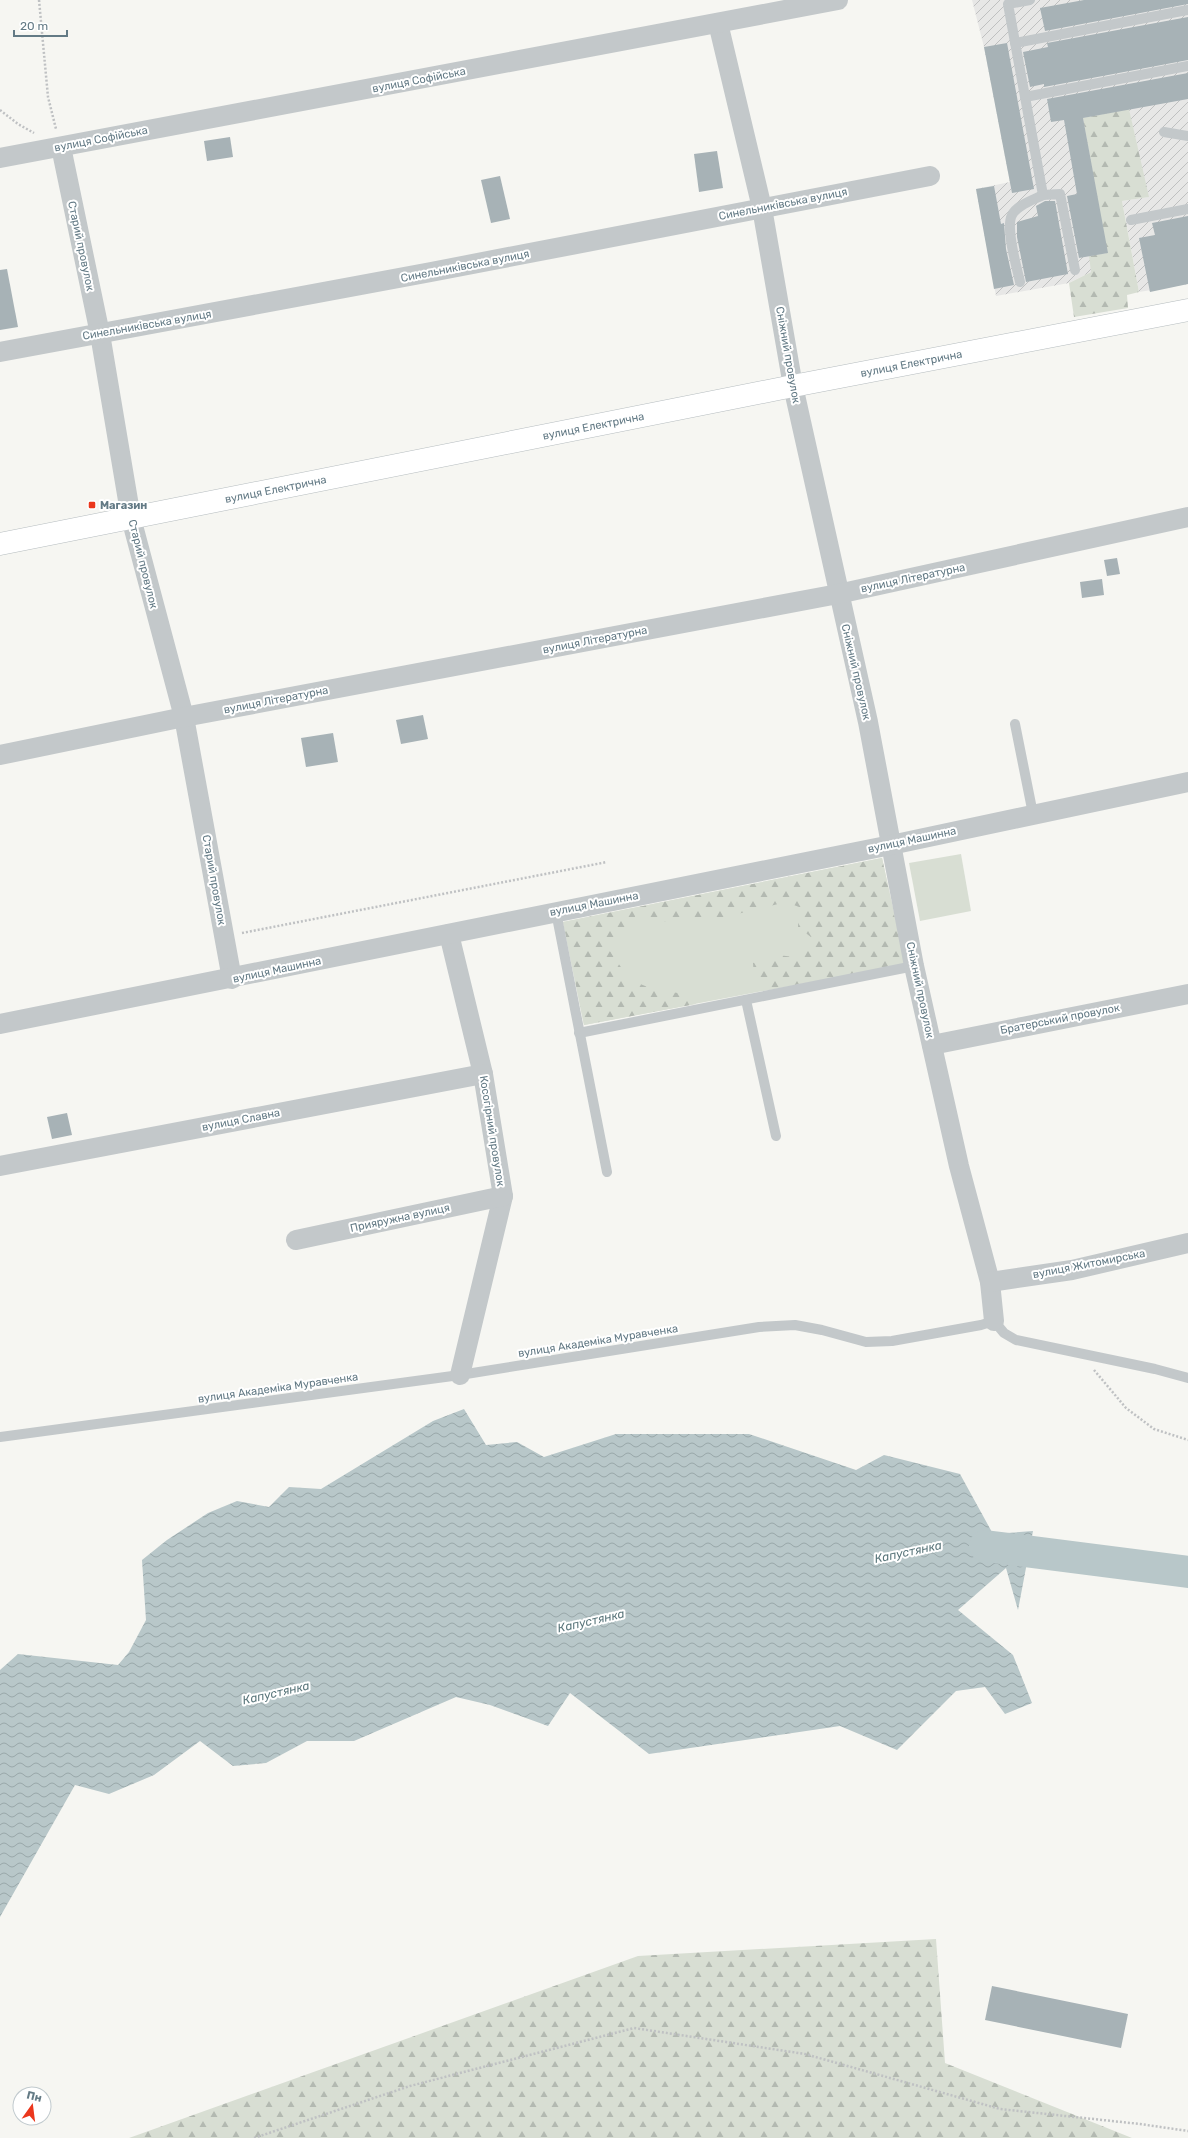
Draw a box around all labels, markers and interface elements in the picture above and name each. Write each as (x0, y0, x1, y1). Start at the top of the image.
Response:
scale bar (14, 12, 67, 38)
text: 20 m (20, 19, 48, 33)
street label: вулиця Софійська (371, 65, 467, 95)
street label: вулиця Софійська (53, 124, 149, 154)
street label: Синельниківська вулиця (718, 185, 848, 223)
street label: Старий провулок (65, 200, 97, 292)
street label: Синельниківська вулиця (400, 247, 530, 285)
street label: Сніжний провулок (773, 306, 803, 405)
street label: Синельниківська вулиця (81, 307, 213, 343)
street label: вулиця Електрична (859, 347, 963, 379)
street label: вулиця Електрична (541, 409, 645, 442)
street label: вулиця Електрична (224, 473, 328, 506)
place label: Магазин (100, 499, 147, 512)
marker: Магазин (87, 500, 97, 510)
street label: Старий провулок (126, 518, 160, 610)
street label: вулиця Літературна (860, 561, 966, 595)
street label: вулиця Літературна (542, 623, 648, 657)
street label: Сніжний провулок (839, 623, 873, 721)
street label: вулиця Літературна (223, 683, 329, 717)
street label: вулиця Машинна (867, 824, 957, 856)
street label: Старий провулок (200, 834, 228, 926)
street label: вулиця Машинна (549, 889, 639, 919)
street label: Сніжний провулок (903, 941, 937, 1039)
street label: вулиця Машинна (232, 954, 322, 986)
street label: Братерський провулок (999, 1001, 1121, 1037)
street label: Косогірний провулок (477, 1075, 507, 1187)
street label: вулиця Славна (201, 1106, 281, 1134)
street label: Прияружна вулиця (349, 1201, 451, 1235)
street label: вулиця Житомирська (1032, 1247, 1146, 1281)
street label: вулиця Академіка Муравченка (517, 1322, 679, 1360)
street label: вулиця Академіка Муравченка (197, 1370, 359, 1406)
water label: Капустянка (873, 1538, 943, 1566)
water label: Капустянка (556, 1606, 626, 1636)
water label: Капустянка (241, 1678, 311, 1708)
north arrow (12, 2086, 52, 2126)
text: Пн (25, 2089, 43, 2105)

